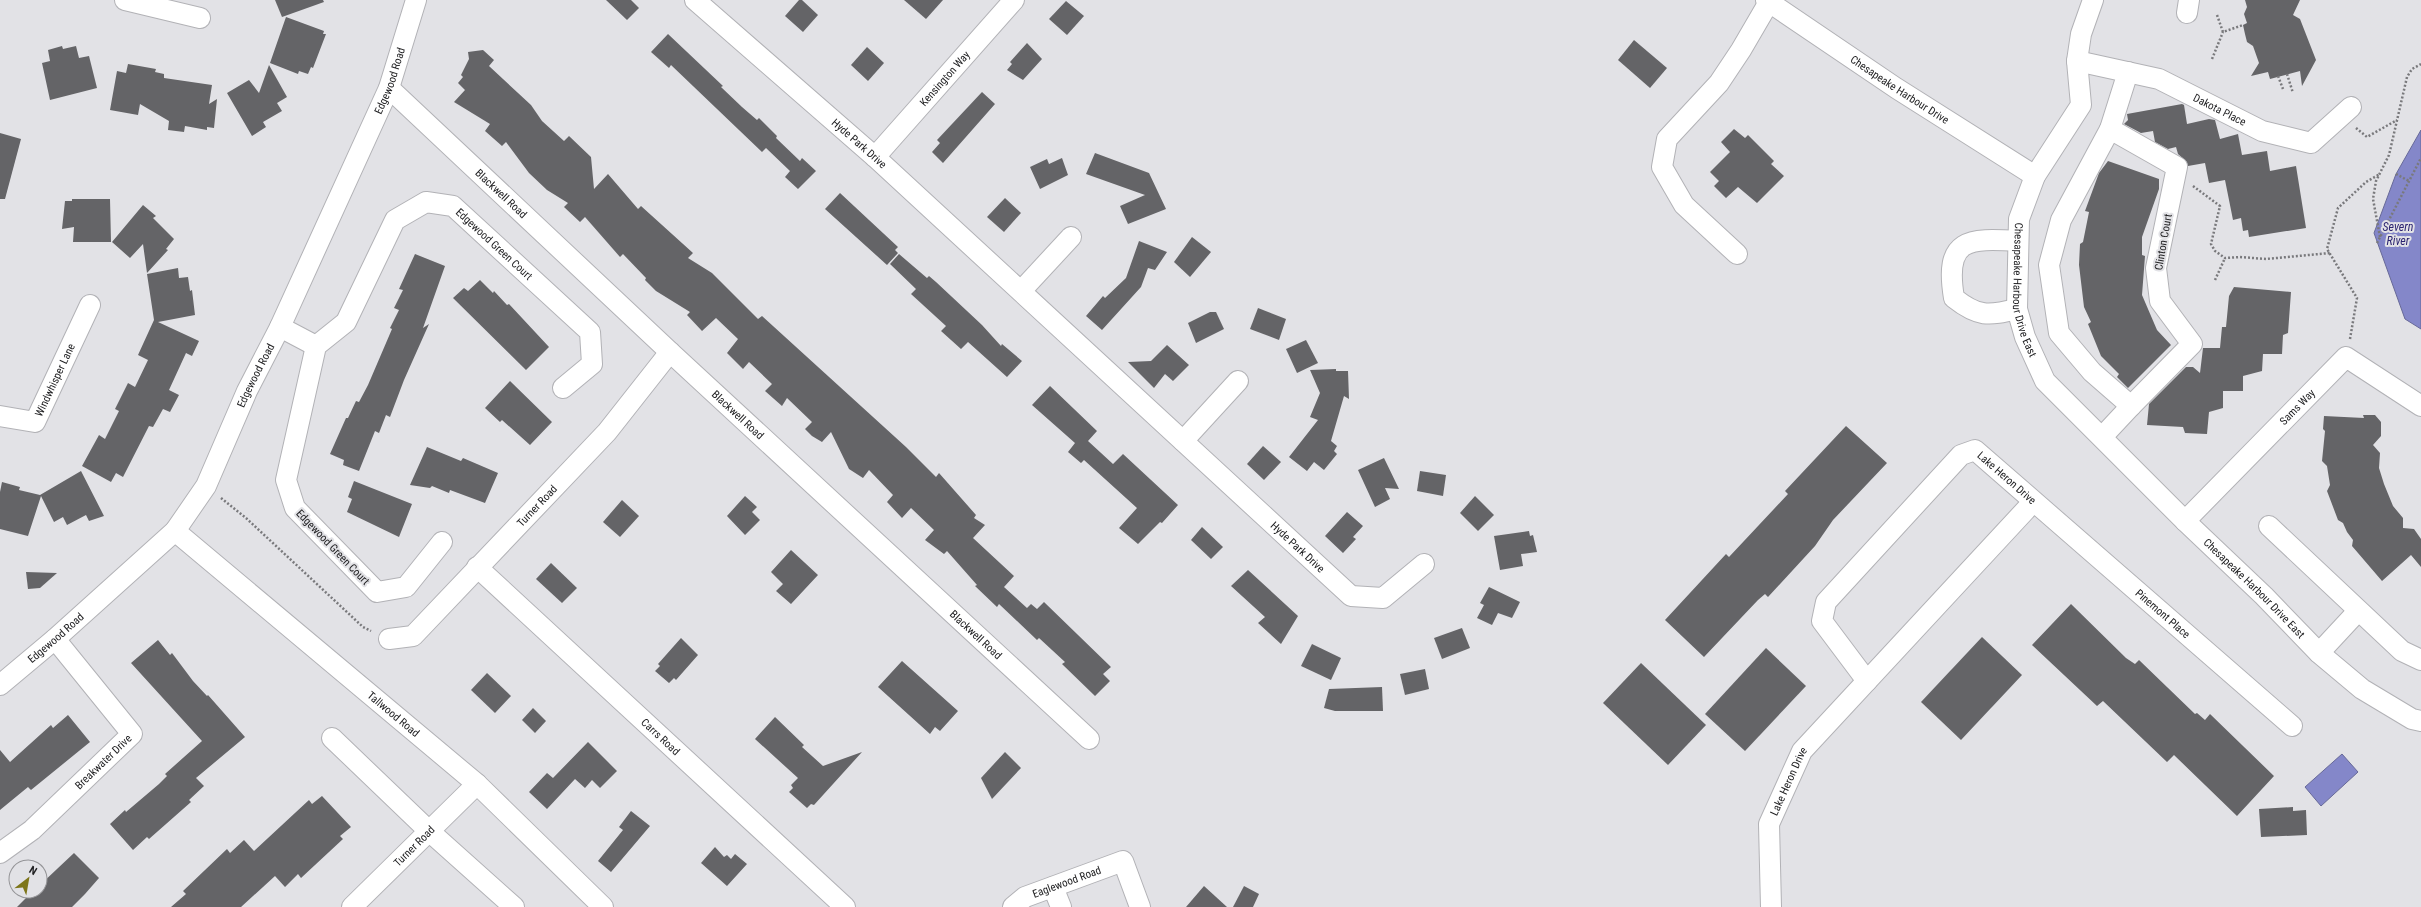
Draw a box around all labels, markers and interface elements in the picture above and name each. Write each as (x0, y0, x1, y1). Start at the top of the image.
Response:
street label: Edgewood Road (372, 46, 408, 116)
street label: Kensington Way (917, 48, 973, 109)
street label: Chesapeake Harbour Drive (1848, 53, 1951, 127)
street label: Dakota Place (2191, 91, 2248, 129)
street label: Hyde Park Drive (829, 116, 889, 171)
street label: Blackwell Road (472, 167, 529, 221)
street label: Edgewood Green Court (453, 206, 535, 283)
street label: Clinton Court (2152, 213, 2175, 271)
water label: Severn River (2383, 220, 2414, 248)
street label: Chesapeake Harbour Drive East (2010, 223, 2039, 359)
street label: Edgewood Road (235, 341, 277, 410)
street label: Windwhisper Lane (32, 342, 78, 419)
street label: Sams Way (2277, 386, 2318, 428)
street label: Blackwell Road (709, 388, 766, 442)
street label: Lake Heron Drive (1974, 449, 2038, 507)
street label: Turner Road (515, 483, 560, 530)
street label: Edgewood Green Court (293, 507, 372, 588)
street label: Hyde Park Drive (1268, 519, 1327, 575)
street label: Chesapeake Harbour Drive East (2201, 536, 2307, 641)
street label: Pinemont Place (2133, 587, 2193, 641)
street label: Blackwell Road (947, 608, 1004, 662)
street label: Edgewood Road (25, 610, 87, 666)
street label: Tallwood Road (365, 689, 422, 740)
street label: Carrs Road (638, 716, 682, 758)
street label: Breakwater Drive (72, 732, 134, 792)
street label: Lake Heron Drive (1768, 744, 1810, 818)
street label: Turner Road (391, 823, 438, 869)
north arrow (8, 859, 48, 899)
text: N (27, 864, 39, 878)
street label: Eaglewood Road (1031, 864, 1103, 901)

